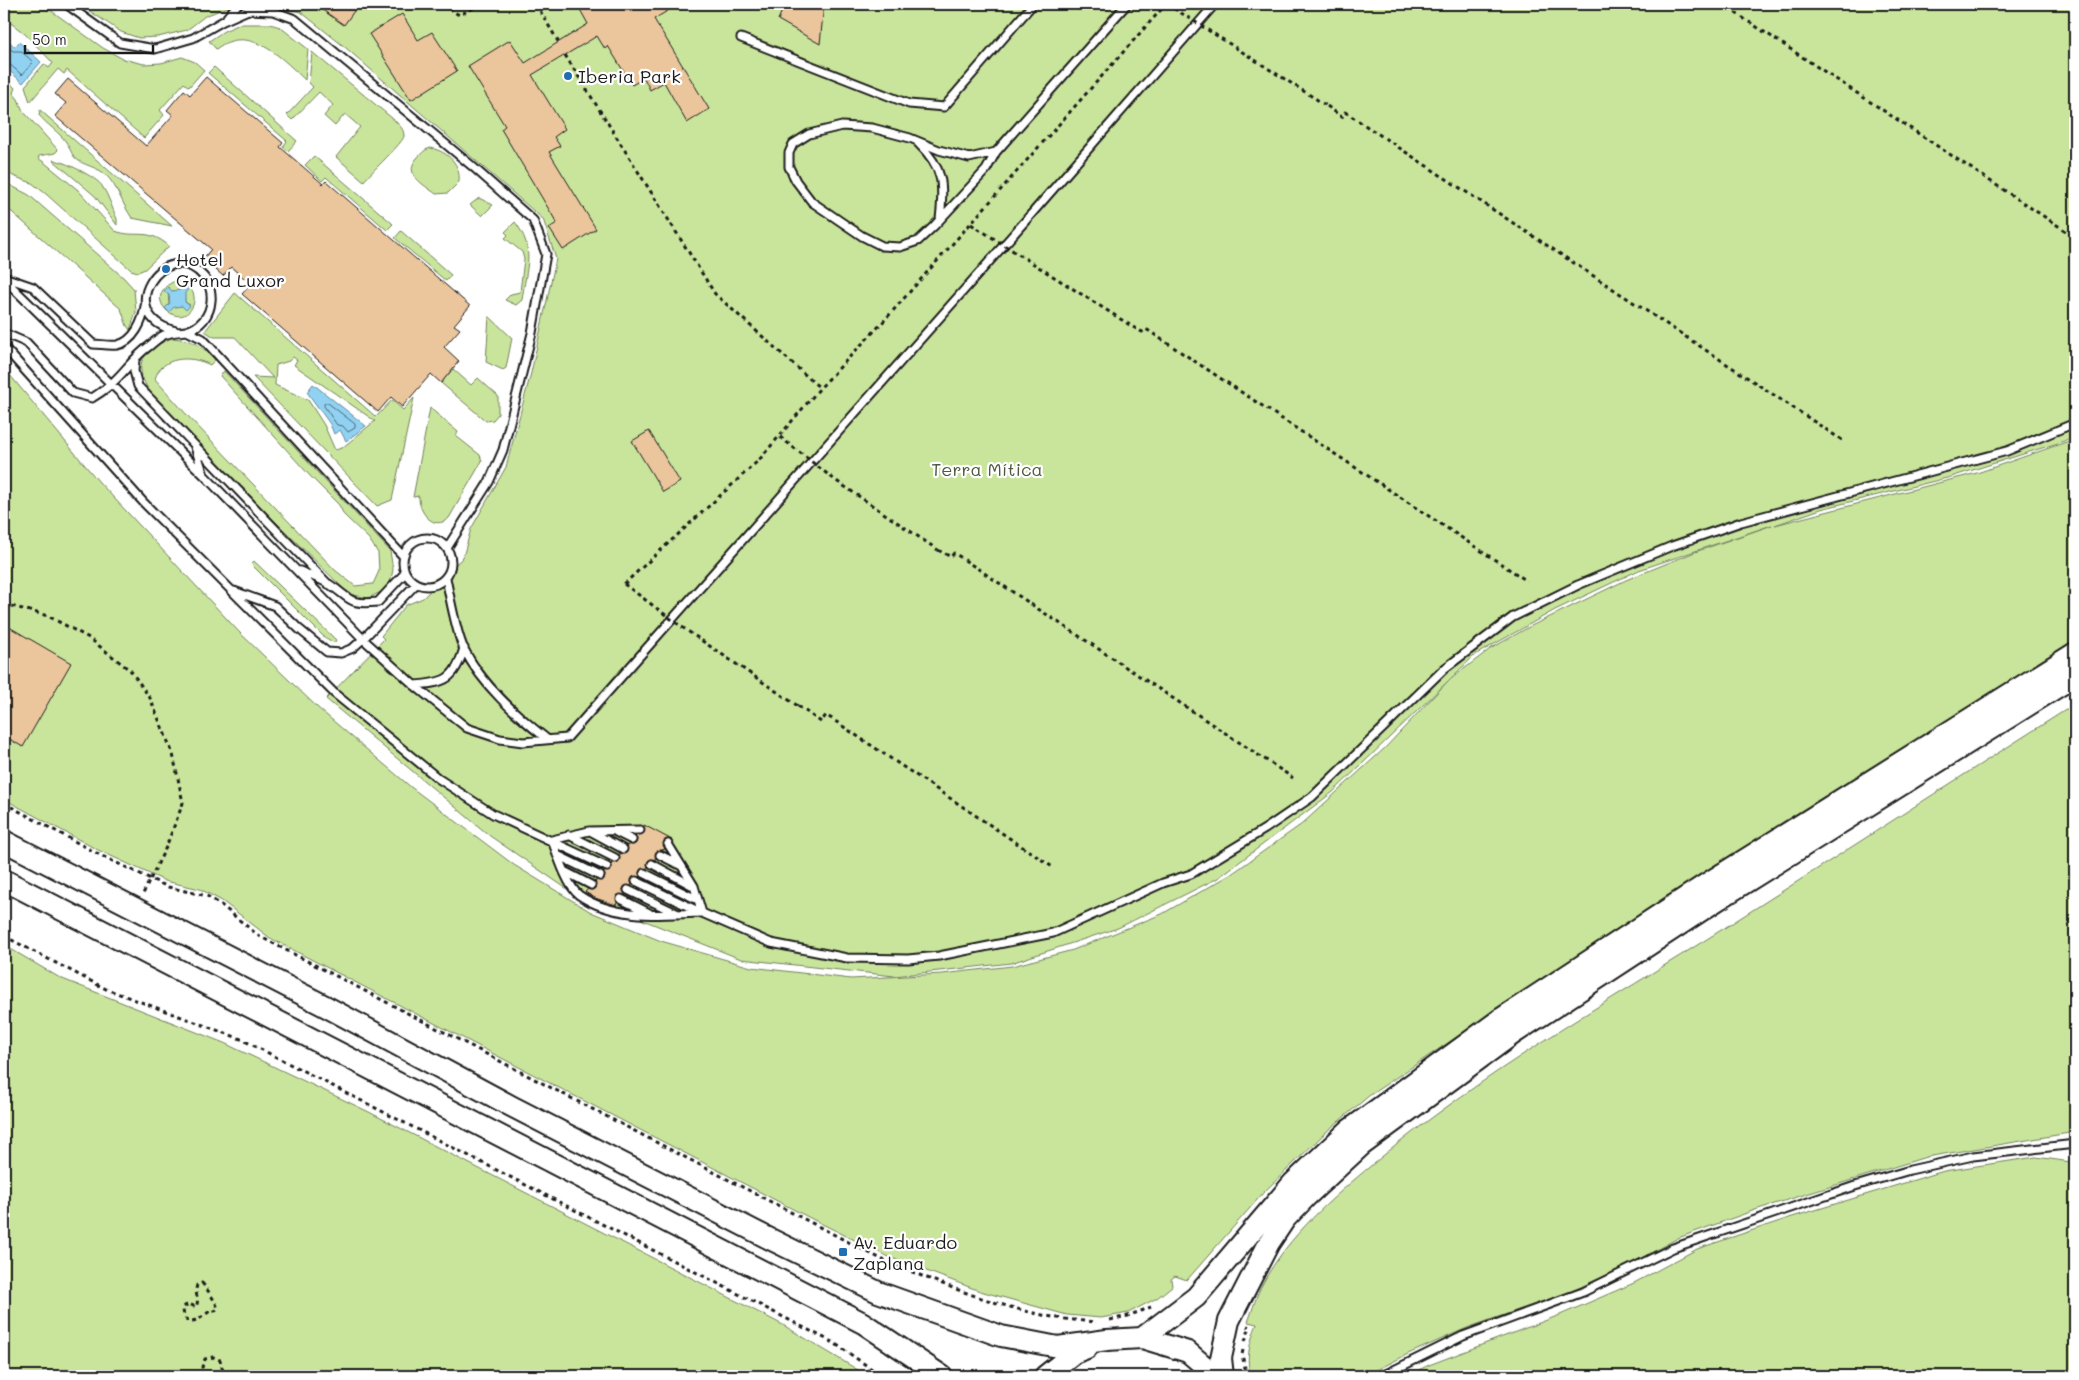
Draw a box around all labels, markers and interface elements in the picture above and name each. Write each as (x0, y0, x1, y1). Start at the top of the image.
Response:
scale bar (25, 22, 152, 54)
text: 50 m (32, 29, 67, 49)
place label: Iberia Park (578, 64, 681, 88)
marker: Iberia Park (562, 70, 574, 82)
place label: Hotel Grand Luxor (176, 247, 285, 292)
marker: Hotel Grand Luxor (160, 263, 172, 275)
park label: Terra Mítica (931, 457, 1043, 481)
place label: Av. Eduardo Zaplana (853, 1230, 957, 1275)
marker: Av. Eduardo Zaplana (837, 1246, 849, 1258)

